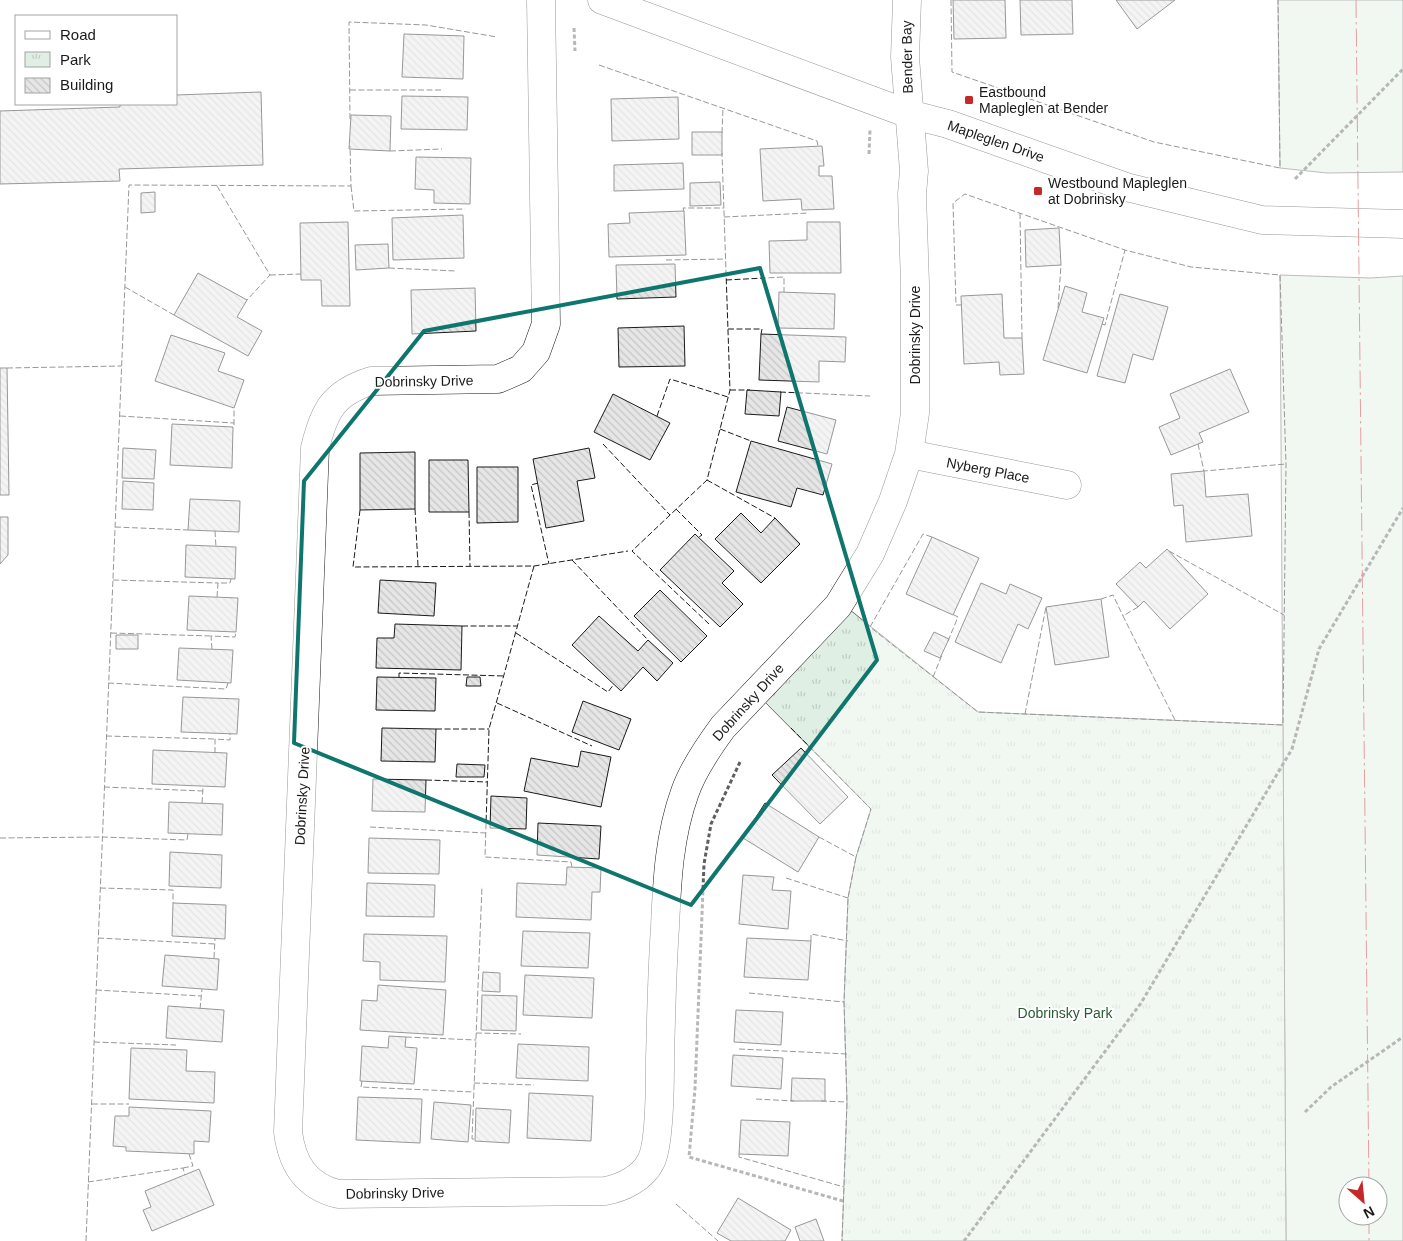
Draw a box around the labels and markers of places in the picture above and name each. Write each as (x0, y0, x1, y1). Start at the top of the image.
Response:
place label: Eastbound Mapleglen at Bender (979, 84, 1109, 116)
marker: Eastbound Mapleglen at Bender (963, 94, 975, 106)
place label: Westbound Mapleglen at Dobrinsky (1048, 175, 1187, 207)
marker: Westbound Mapleglen at Dobrinsky (1032, 185, 1044, 197)

